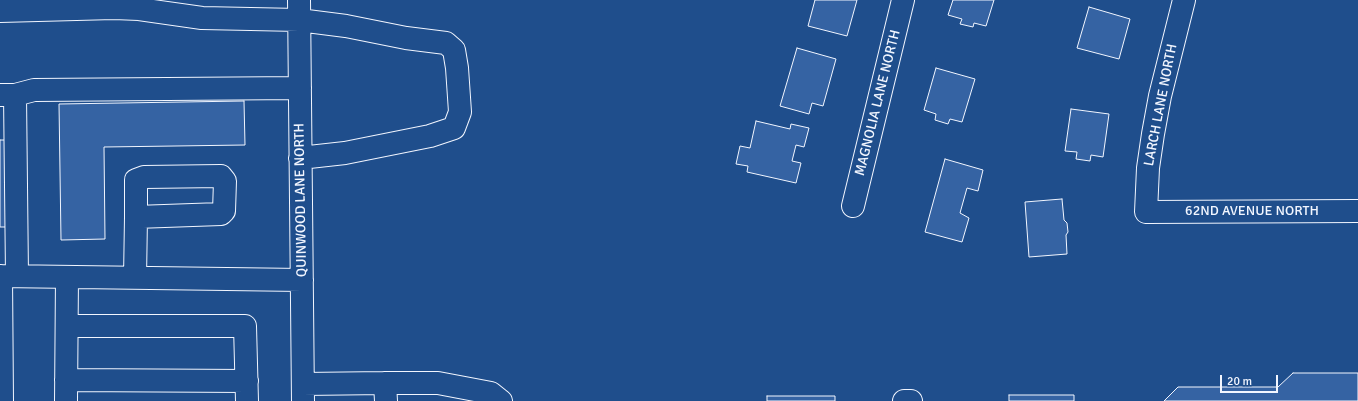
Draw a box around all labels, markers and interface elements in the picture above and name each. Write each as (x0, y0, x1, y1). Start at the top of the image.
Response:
street label: MAGNOLIA LANE NORTH (852, 28, 904, 178)
street label: LARCH LANE NORTH (1141, 42, 1181, 168)
street label: QUINWOOD LANE NORTH (291, 123, 311, 277)
street label: 62ND AVENUE NORTH (1185, 203, 1319, 219)
scale bar (1222, 367, 1280, 393)
text: 20 m (1227, 374, 1252, 389)

